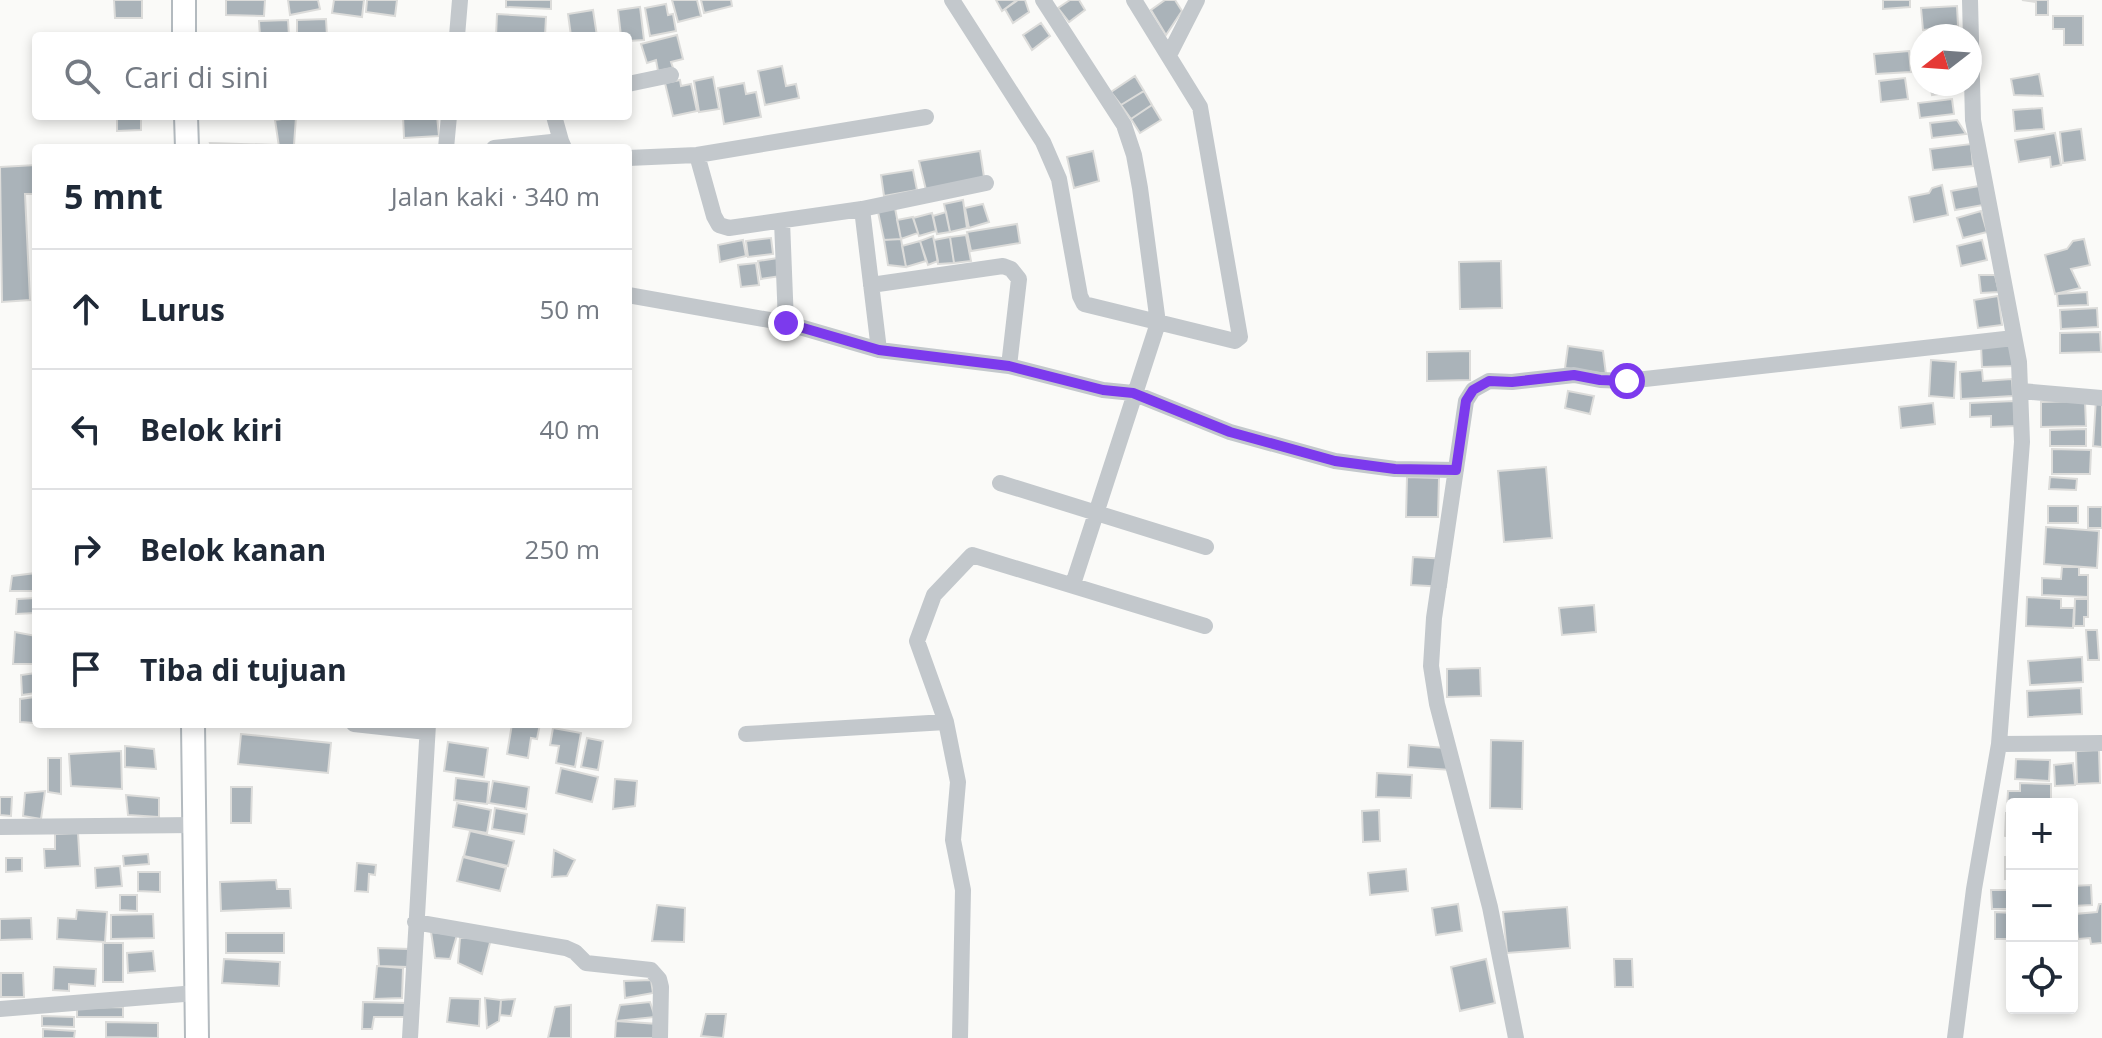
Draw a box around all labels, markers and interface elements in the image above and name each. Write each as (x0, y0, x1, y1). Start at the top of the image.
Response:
north arrow (1910, 24, 1982, 96)
search box (32, 32, 632, 120)
icon: search (60, 54, 104, 98)
text: Cari di sini (124, 56, 269, 97)
text: 5 mnt (64, 173, 163, 219)
text: Jalan kaki · 340 m (391, 178, 600, 214)
icon: ahead (64, 287, 108, 331)
text: Lurus (140, 289, 225, 330)
text: 50 m (539, 291, 600, 327)
route end (768, 305, 804, 341)
route start (1609, 363, 1645, 399)
icon: left (64, 407, 108, 451)
text: Belok kiri (140, 409, 283, 450)
text: 40 m (539, 411, 600, 447)
icon: right (64, 527, 108, 571)
text: Belok kanan (140, 529, 326, 570)
text: 250 m (525, 531, 600, 567)
icon: arrive (64, 647, 108, 691)
text: Tiba di tujuan (140, 649, 347, 690)
map controls (2006, 798, 2078, 1014)
button: + (2006, 798, 2078, 870)
button: − (2006, 870, 2078, 942)
button: locate (2006, 942, 2078, 1014)

